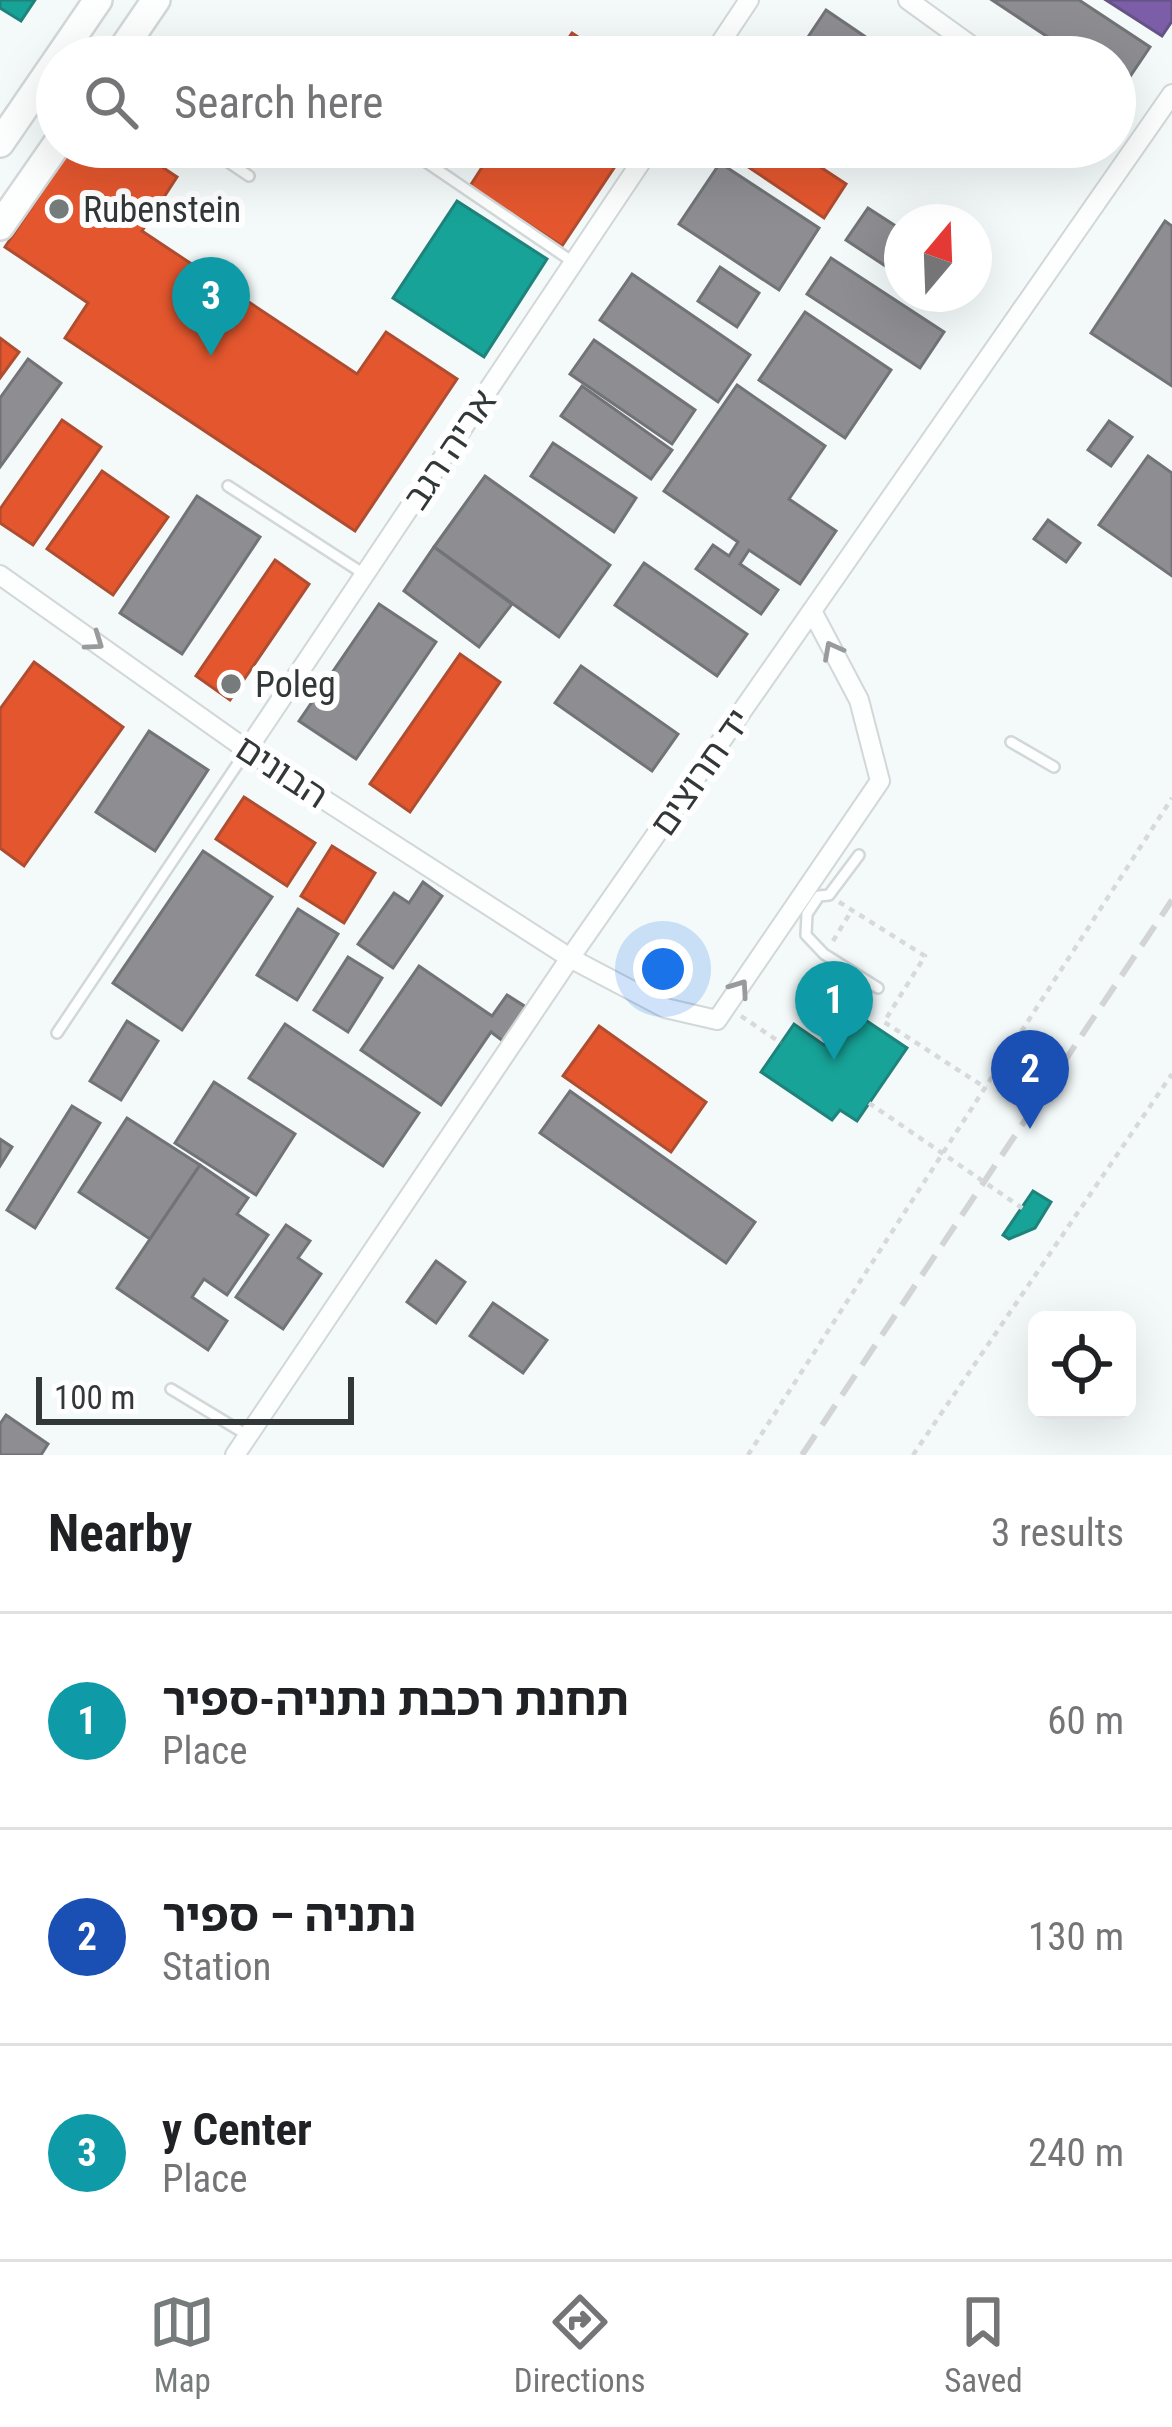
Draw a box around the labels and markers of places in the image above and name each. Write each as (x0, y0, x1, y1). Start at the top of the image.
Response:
place label: Rubenstein (83, 189, 241, 231)
marker: Rubenstein (46, 196, 72, 222)
pin: 3 (172, 257, 250, 356)
place label: Poleg (255, 664, 336, 706)
marker: Poleg (218, 671, 244, 697)
pin: 1 (795, 961, 873, 1060)
pin: 2 (991, 1030, 1069, 1129)

